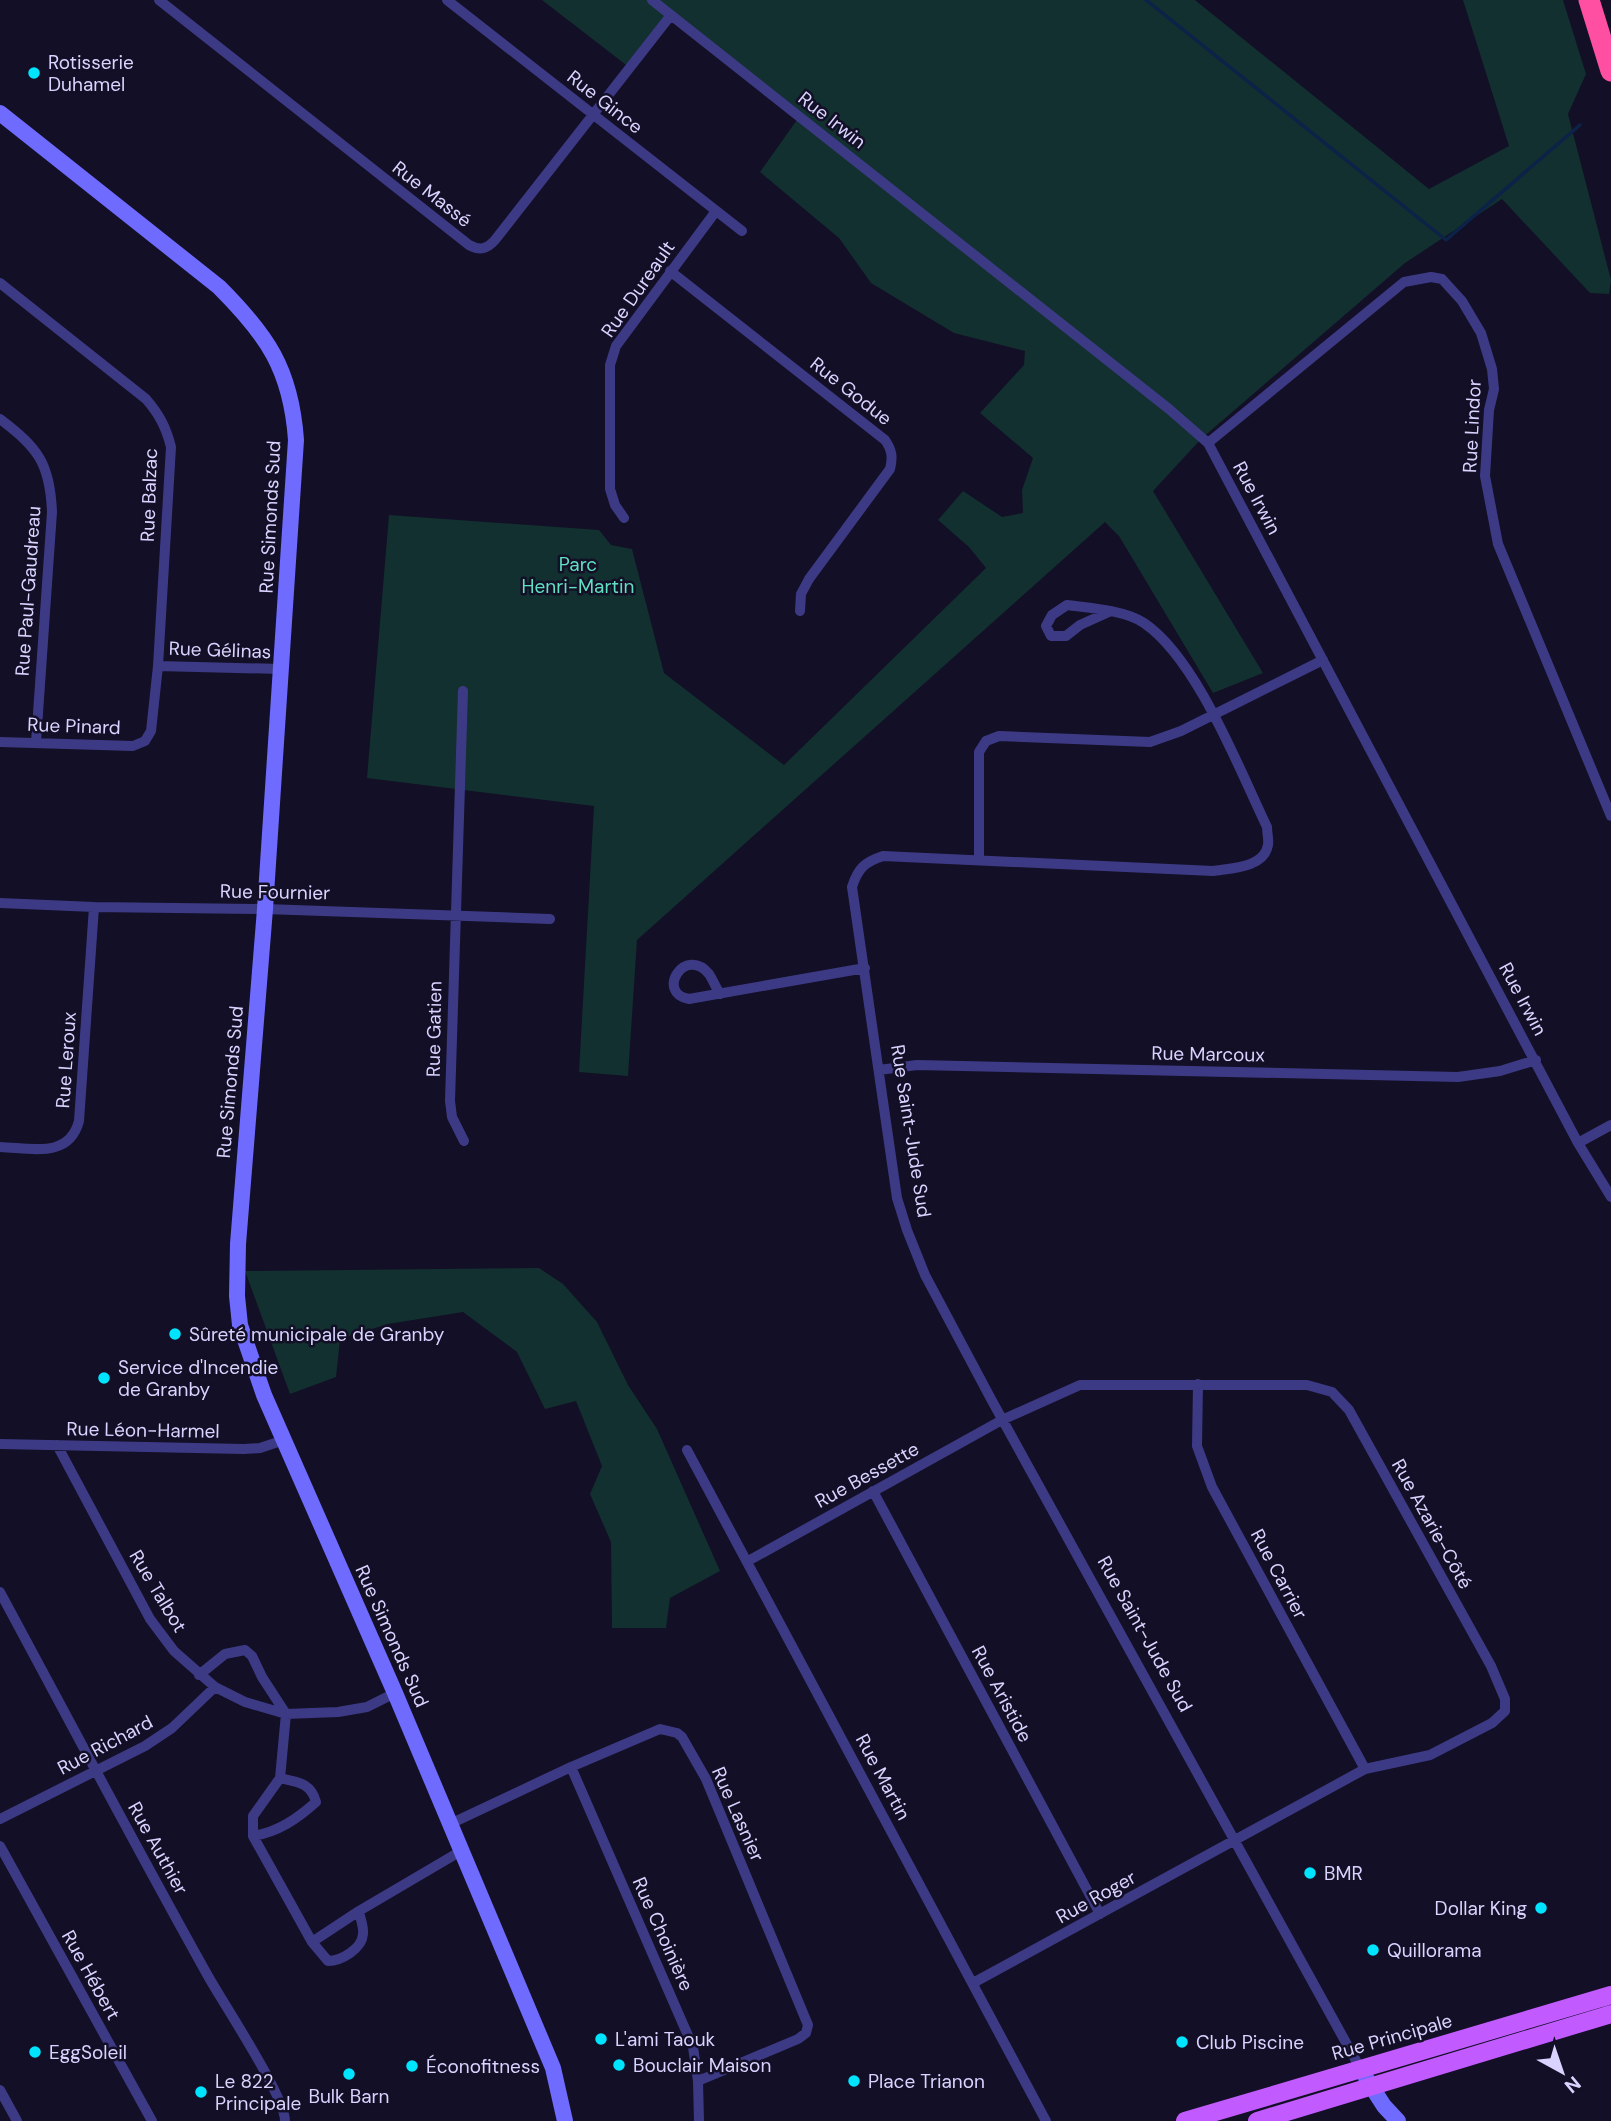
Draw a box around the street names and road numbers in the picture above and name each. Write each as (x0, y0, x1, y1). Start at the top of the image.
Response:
street label: Rue Gince (562, 65, 648, 139)
street label: Rue Irwin (793, 86, 871, 154)
street label: Rue Massé (387, 155, 477, 233)
street label: Rue Dureault (596, 236, 680, 342)
street label: Rue Godue (805, 351, 897, 431)
street label: Rue Lindor (1457, 379, 1487, 473)
street label: Rue Simonds Sud (254, 440, 286, 594)
street label: Rue Balzac (135, 448, 163, 542)
street label: Rue Irwin (1227, 457, 1287, 539)
street label: Rue Paul-Gaudreau (10, 505, 46, 677)
street label: Rue Gélinas (168, 636, 272, 664)
street label: Rue Pinard (27, 712, 121, 740)
street label: Rue Fournier (220, 879, 330, 905)
street label: Rue Irwin (1493, 958, 1553, 1040)
street label: Rue Gatien (421, 981, 447, 1077)
street label: Rue Simonds Sud (211, 1005, 249, 1159)
street label: Rue Leroux (50, 1010, 82, 1109)
street label: Rue Marcoux (1151, 1041, 1266, 1067)
street label: Rue Saint-Jude Sud (885, 1043, 937, 1219)
street label: Rue Léon-Harmel (66, 1416, 220, 1444)
street label: Rue Bessette (811, 1436, 923, 1514)
street label: Rue Azarie-Côté (1386, 1455, 1478, 1593)
street label: Rue Carrier (1245, 1525, 1313, 1623)
street label: Rue Talbot (124, 1545, 192, 1637)
street label: Rue Saint-Jude Sud (1092, 1552, 1198, 1716)
street label: Rue Simonds Sud (349, 1561, 435, 1711)
street label: Rue Aristide (966, 1641, 1038, 1747)
street label: Rue Richard (53, 1709, 157, 1781)
street label: Rue Martin (850, 1730, 916, 1824)
street label: Rue Lasnier (706, 1763, 770, 1865)
street label: Rue Authier (122, 1797, 194, 1899)
street label: Rue Roger (1052, 1865, 1140, 1929)
street label: Rue Choinière (627, 1873, 699, 1995)
street label: Rue Hébert (56, 1926, 126, 2024)
street label: Rue Principale (1329, 2008, 1455, 2066)

